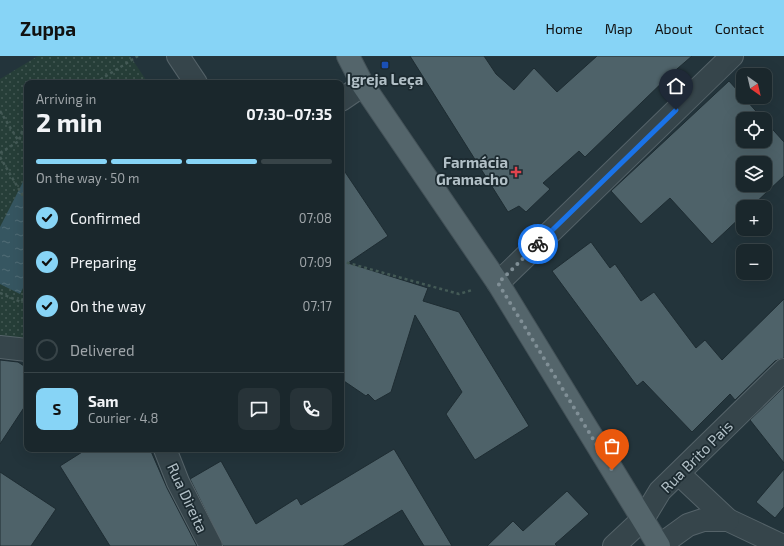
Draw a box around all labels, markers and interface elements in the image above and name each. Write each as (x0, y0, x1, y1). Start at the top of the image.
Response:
text: Zuppa (20, 17, 76, 40)
text: Home (546, 20, 583, 37)
text: Map (605, 20, 633, 37)
text: About (655, 20, 693, 37)
text: Contact (715, 20, 764, 37)
marker: Igreja Leça (380, 60, 390, 70)
north arrow (736, 68, 772, 104)
map controls (736, 68, 772, 280)
pin (659, 69, 693, 110)
place label: Igreja Leça (347, 70, 423, 90)
icon: home (665, 75, 687, 97)
text: Arriving in (36, 91, 96, 107)
text: 07:30–07:35 (246, 105, 332, 123)
text: 2 min (36, 106, 102, 137)
button: locate (736, 112, 772, 148)
place label: Farmácia Gramacho (436, 153, 508, 188)
button: layers (736, 156, 772, 192)
marker: Farmácia Gramacho (511, 167, 521, 177)
text: On the way · 50 m (36, 170, 139, 186)
button: + (736, 200, 772, 236)
icon: check (36, 207, 58, 229)
text: Confirmed (70, 209, 141, 227)
text: 07:08 (299, 210, 332, 226)
courier (518, 224, 558, 264)
icon: bike (527, 233, 549, 255)
button: − (736, 244, 772, 280)
icon: check (36, 251, 58, 273)
text: Preparing (70, 253, 136, 271)
text: 07:09 (299, 254, 332, 270)
icon: check (36, 295, 58, 317)
text: On the way (70, 297, 146, 315)
text: 07:17 (303, 298, 332, 314)
text: Delivered (70, 341, 135, 359)
button: chat (238, 388, 280, 430)
button: phone (290, 388, 332, 430)
text: Sam (88, 392, 119, 410)
text: S (53, 400, 61, 418)
text: Courier · 4.8 (88, 410, 158, 426)
street label: Rua Brito Pais (657, 417, 736, 496)
pin (595, 429, 629, 470)
icon: bag (601, 435, 623, 457)
street label: Rua Direita (164, 460, 212, 535)

